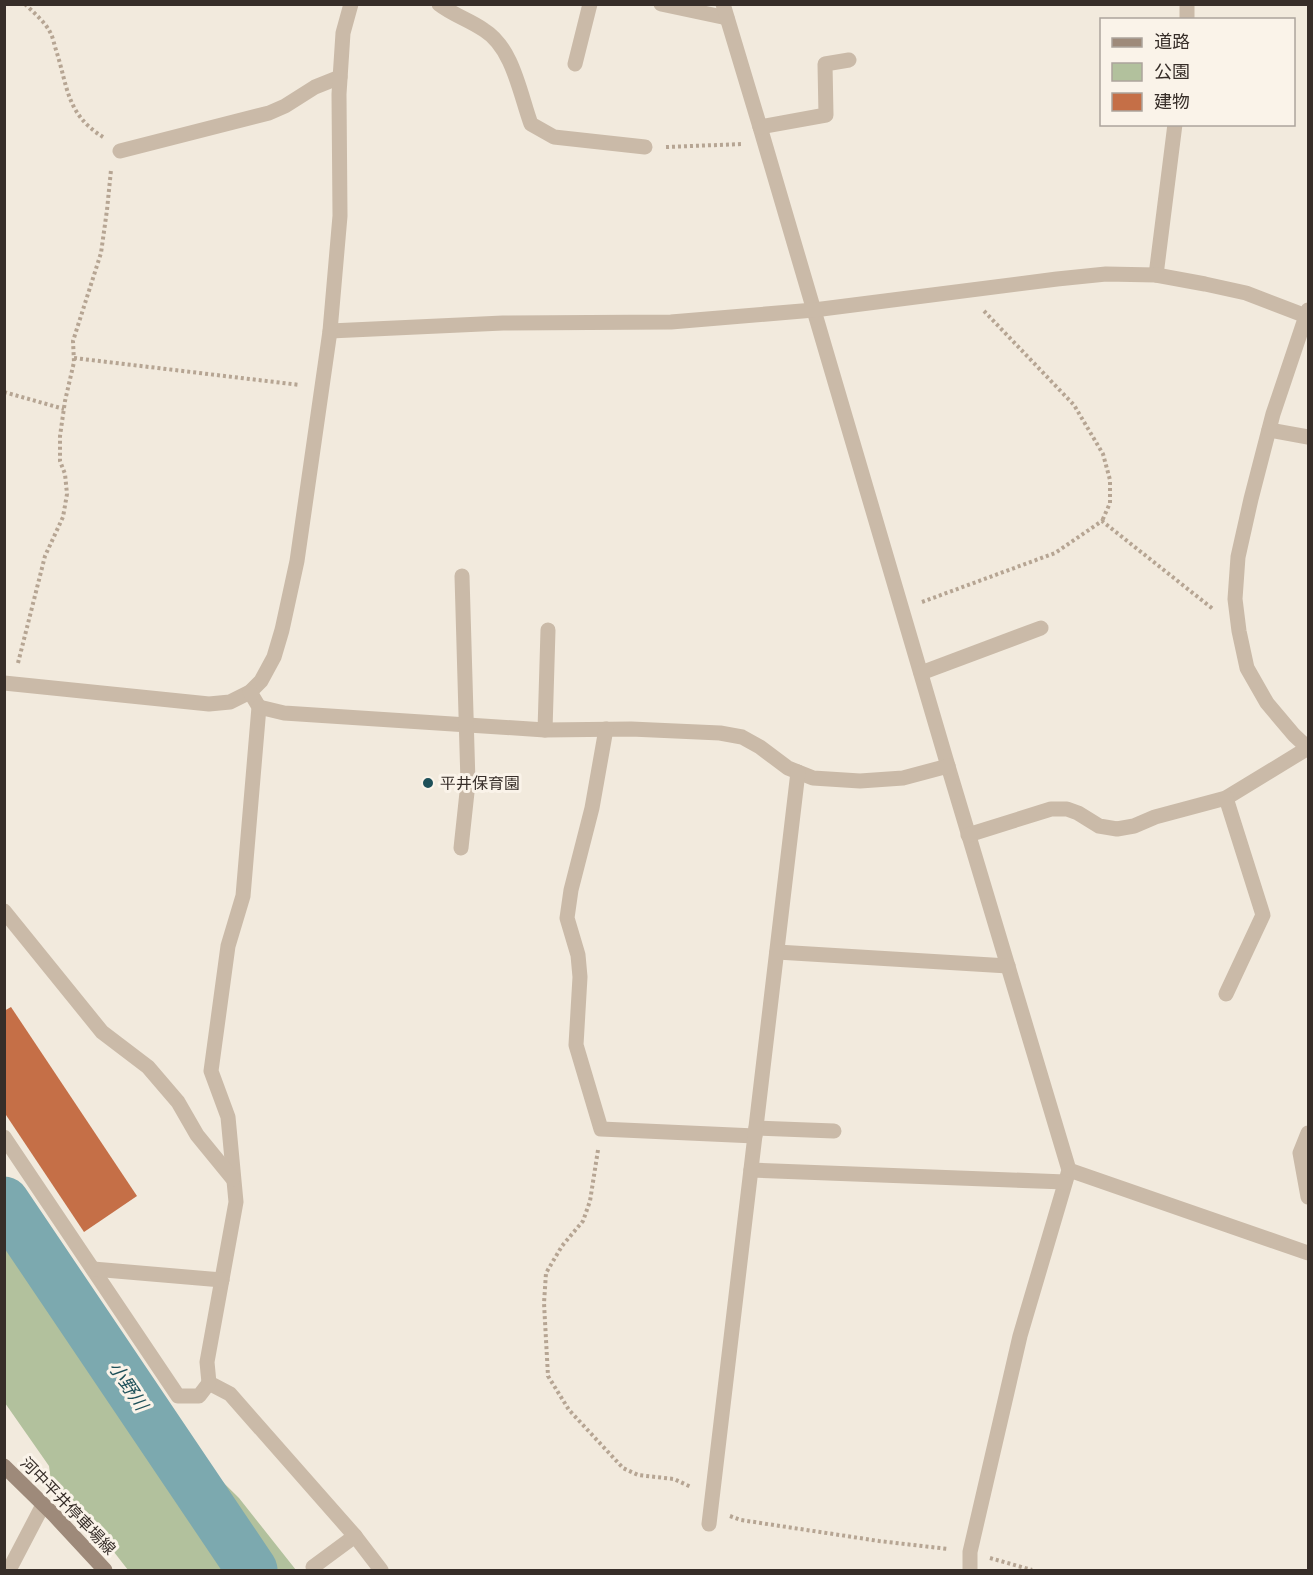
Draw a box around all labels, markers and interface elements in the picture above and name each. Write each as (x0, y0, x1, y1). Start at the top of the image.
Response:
legend (1100, 18, 1295, 126)
text: 道路 (1154, 32, 1190, 52)
text: 公園 (1154, 62, 1190, 82)
text: 建物 (1154, 92, 1190, 112)
place label: 平井保育園 (440, 775, 520, 792)
marker: 平井保育園 (421, 776, 435, 790)
water label: 小野川 (105, 1358, 153, 1416)
street label: 河中平井停車場線 (17, 1454, 119, 1558)

